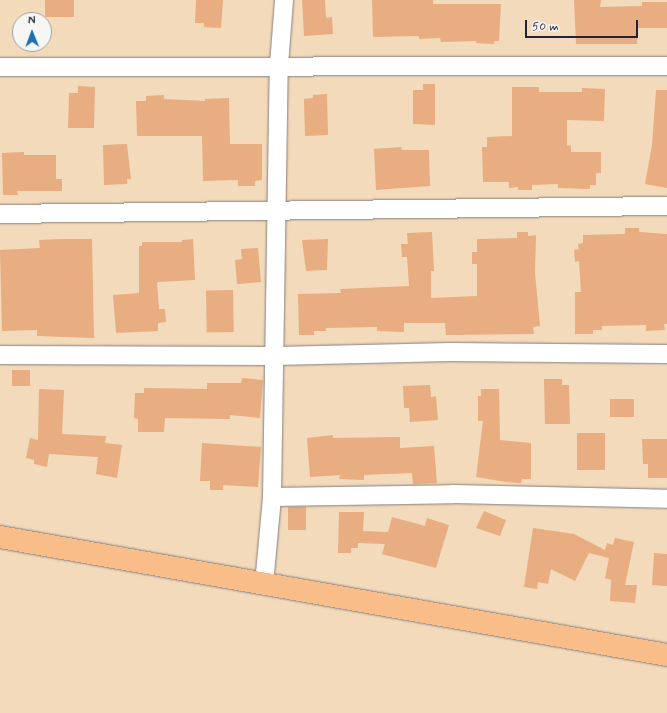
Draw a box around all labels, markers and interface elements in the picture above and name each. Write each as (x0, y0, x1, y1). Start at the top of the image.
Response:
north arrow (12, 12, 52, 52)
scale bar (527, 12, 640, 38)
text: N (28, 14, 36, 28)
text: 50 m (532, 19, 559, 35)

